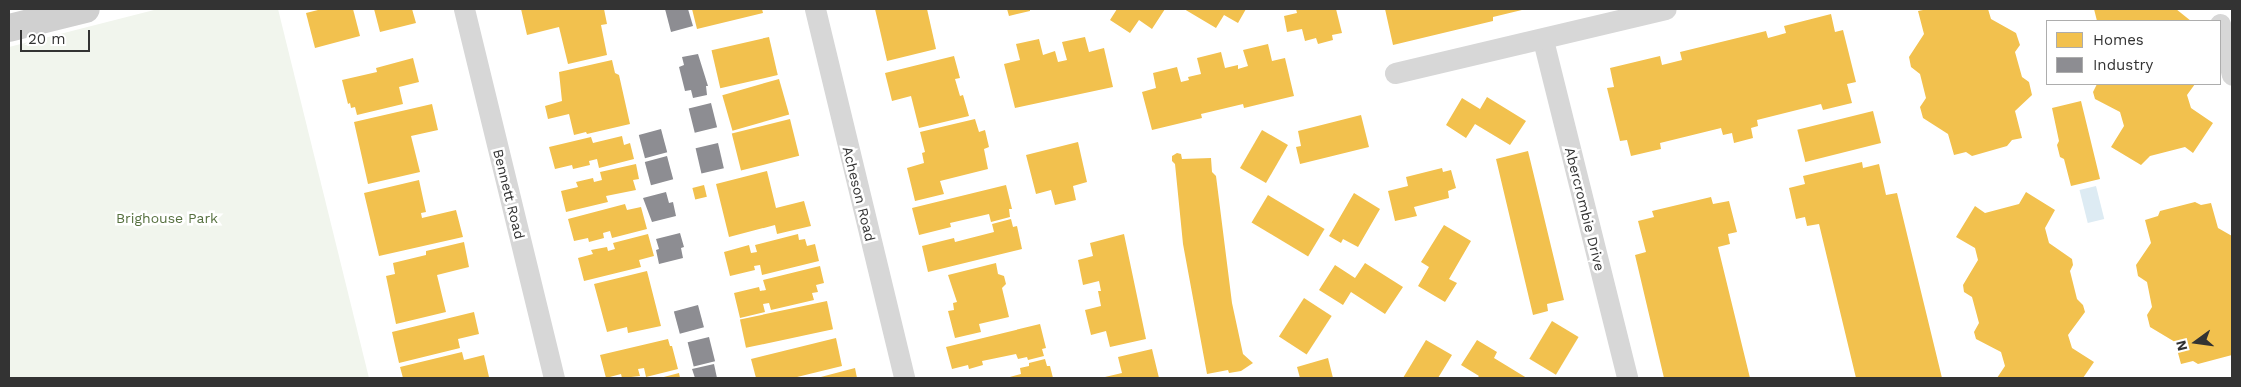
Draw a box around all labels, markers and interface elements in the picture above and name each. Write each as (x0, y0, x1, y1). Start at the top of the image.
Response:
scale bar (22, 20, 92, 52)
legend (2046, 20, 2221, 85)
text: 20 m (28, 30, 66, 48)
text: Homes (2093, 31, 2144, 49)
text: Industry (2093, 56, 2153, 74)
street label: Acheson Road (839, 145, 879, 243)
street label: Abercrombie Drive (1562, 145, 1608, 273)
street label: Bennett Road (490, 147, 528, 241)
park label: Brighouse Park (116, 210, 218, 226)
north arrow (2171, 317, 2221, 367)
text: N (2172, 339, 2190, 353)

